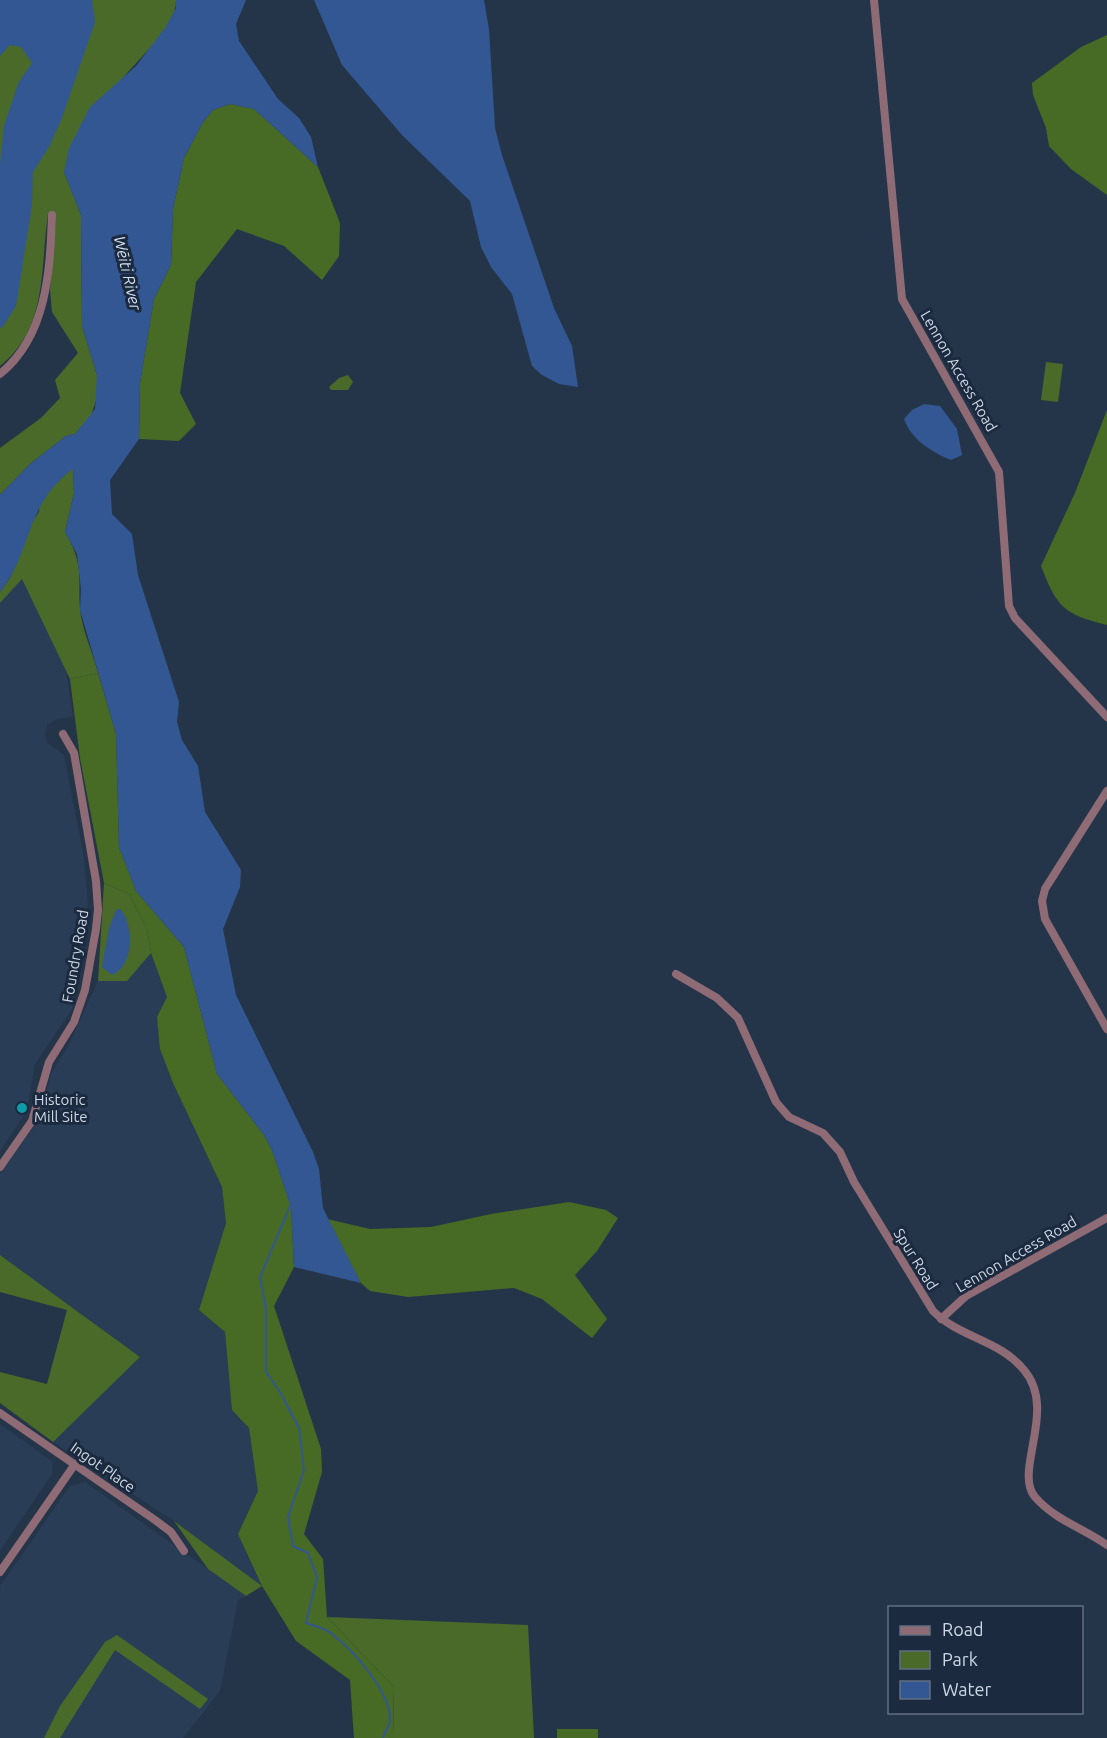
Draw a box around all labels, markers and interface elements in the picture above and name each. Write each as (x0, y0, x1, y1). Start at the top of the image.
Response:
water label: Wēiti River (111, 234, 145, 313)
street label: Lennon Access Road (917, 308, 1001, 434)
street label: Foundry Road (58, 908, 92, 1004)
place label: Historic Mill Site (34, 1091, 88, 1125)
marker: Historic Mill Site (15, 1101, 29, 1115)
street label: Lennon Access Road (953, 1212, 1079, 1296)
street label: Spur Road (891, 1225, 941, 1293)
street label: Ingot Place (67, 1439, 139, 1495)
legend (888, 1606, 1083, 1714)
text: Road (942, 1619, 984, 1639)
text: Park (942, 1649, 978, 1669)
text: Water (942, 1679, 992, 1699)

